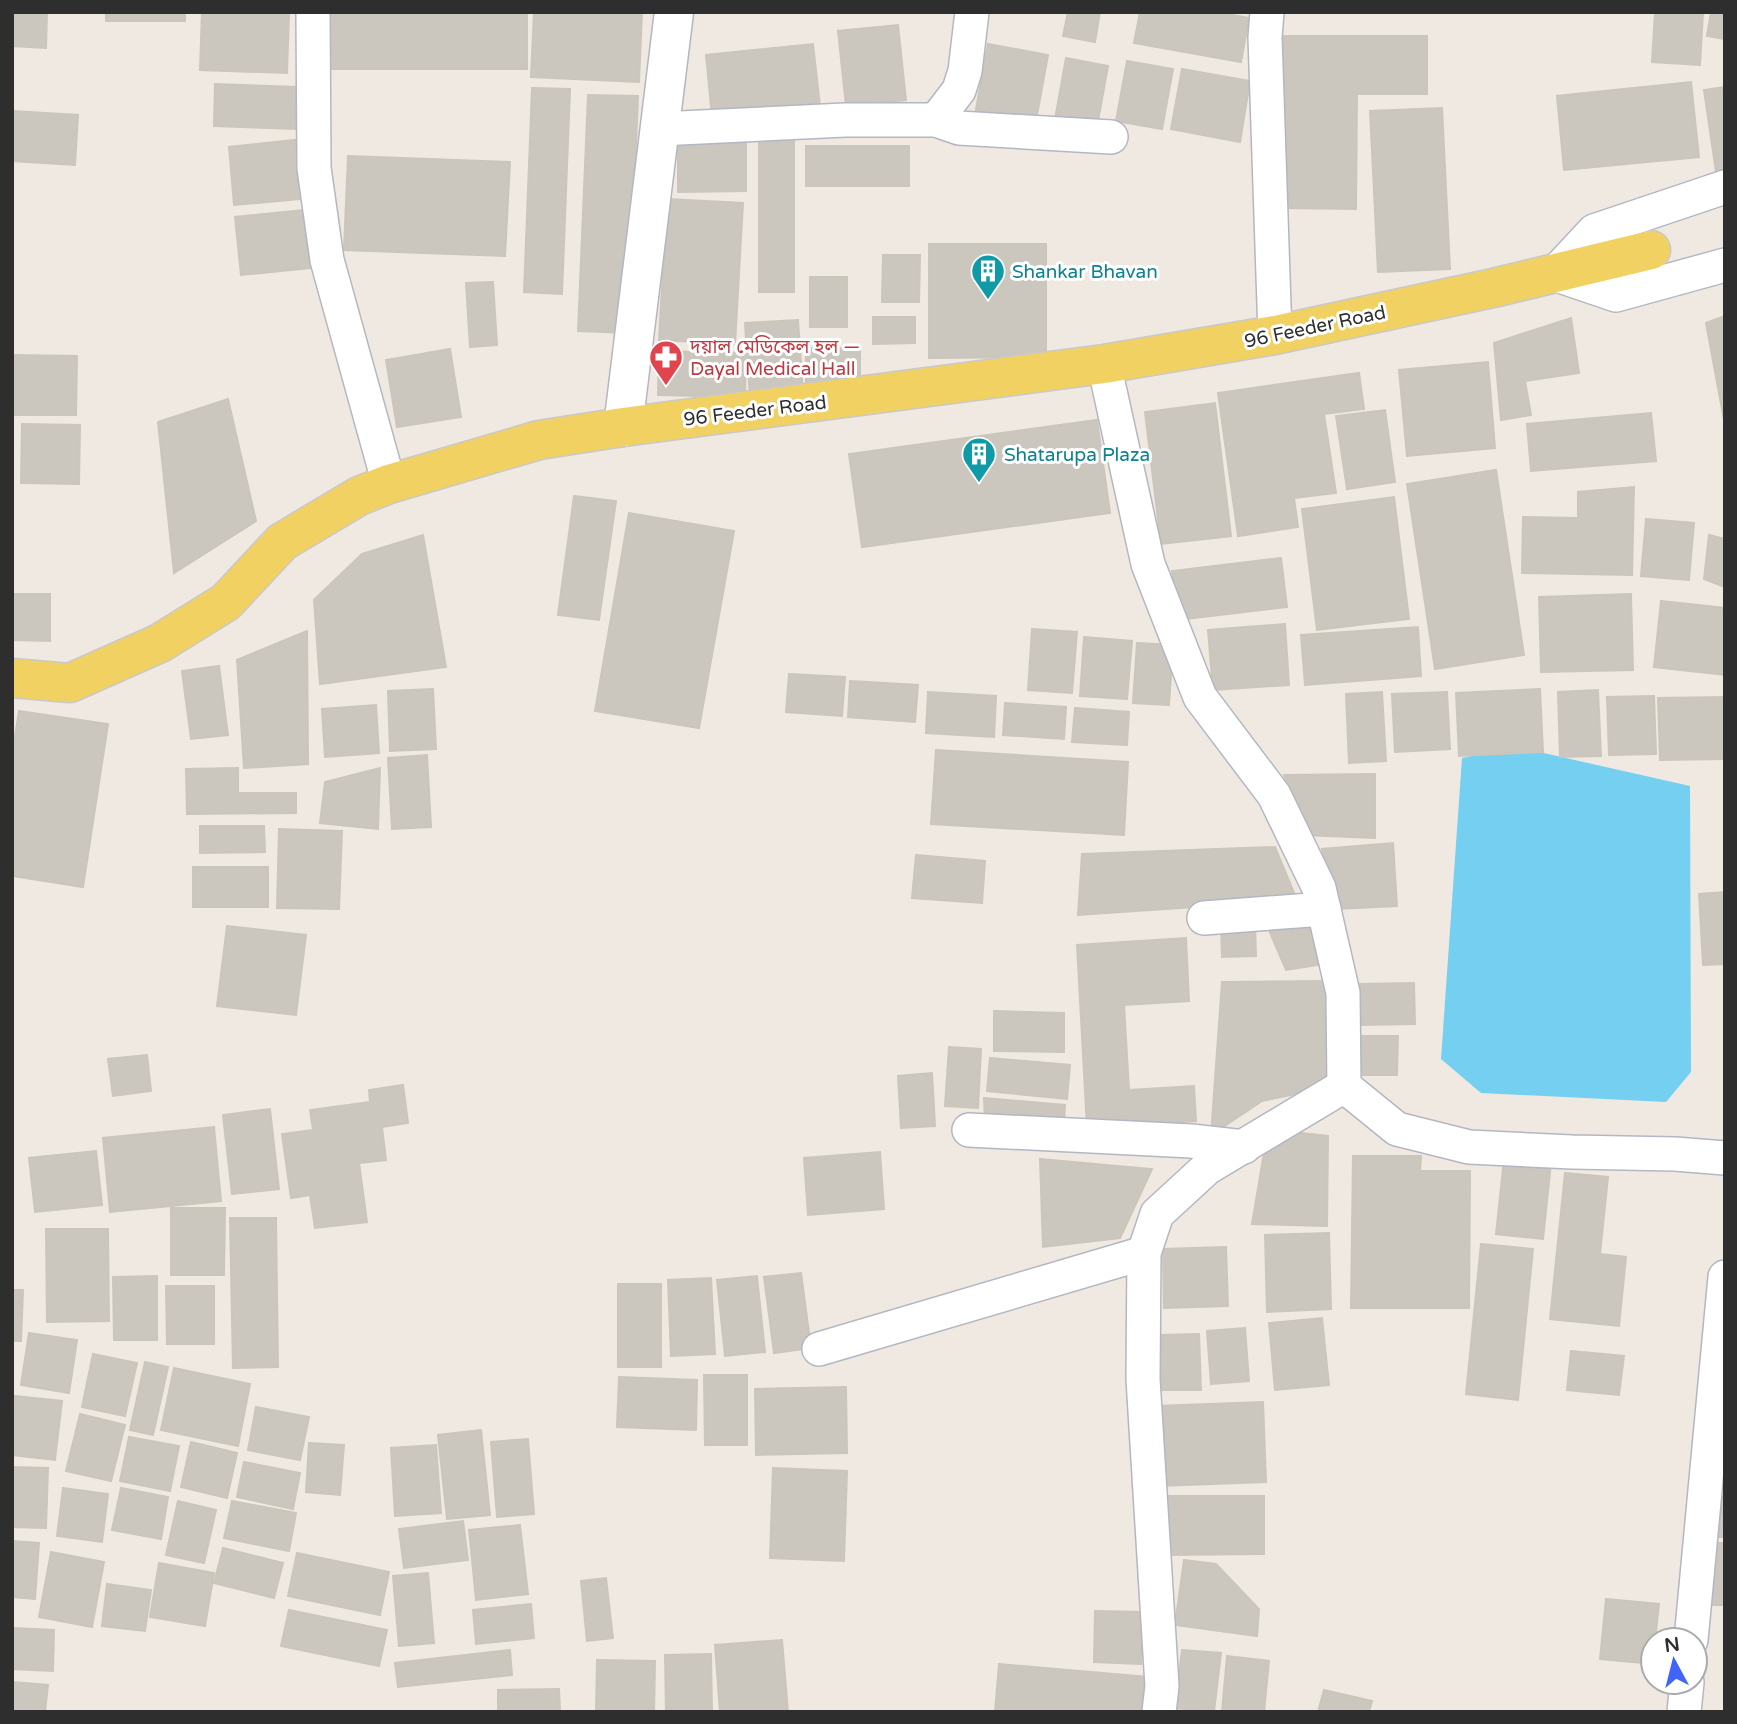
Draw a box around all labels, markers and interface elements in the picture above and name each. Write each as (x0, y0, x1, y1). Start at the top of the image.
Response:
building icon: Shankar Bhavan (969, 252, 1007, 301)
place label: Shankar Bhavan (1012, 261, 1158, 283)
street label: 96 Feeder Road (1243, 301, 1388, 353)
place label: দয়াল মেডিকেল হল — Dayal Medical Hall (689, 335, 860, 380)
pharmacy icon: দয়াল মেডিকেল হল — Dayal Medical Hall (647, 338, 685, 387)
street label: 96 Feeder Road (682, 391, 828, 431)
building icon: Shatarupa Plaza (960, 435, 998, 484)
place label: Shatarupa Plaza (1004, 444, 1150, 466)
north arrow (1639, 1626, 1709, 1696)
text: N (1663, 1633, 1681, 1657)

